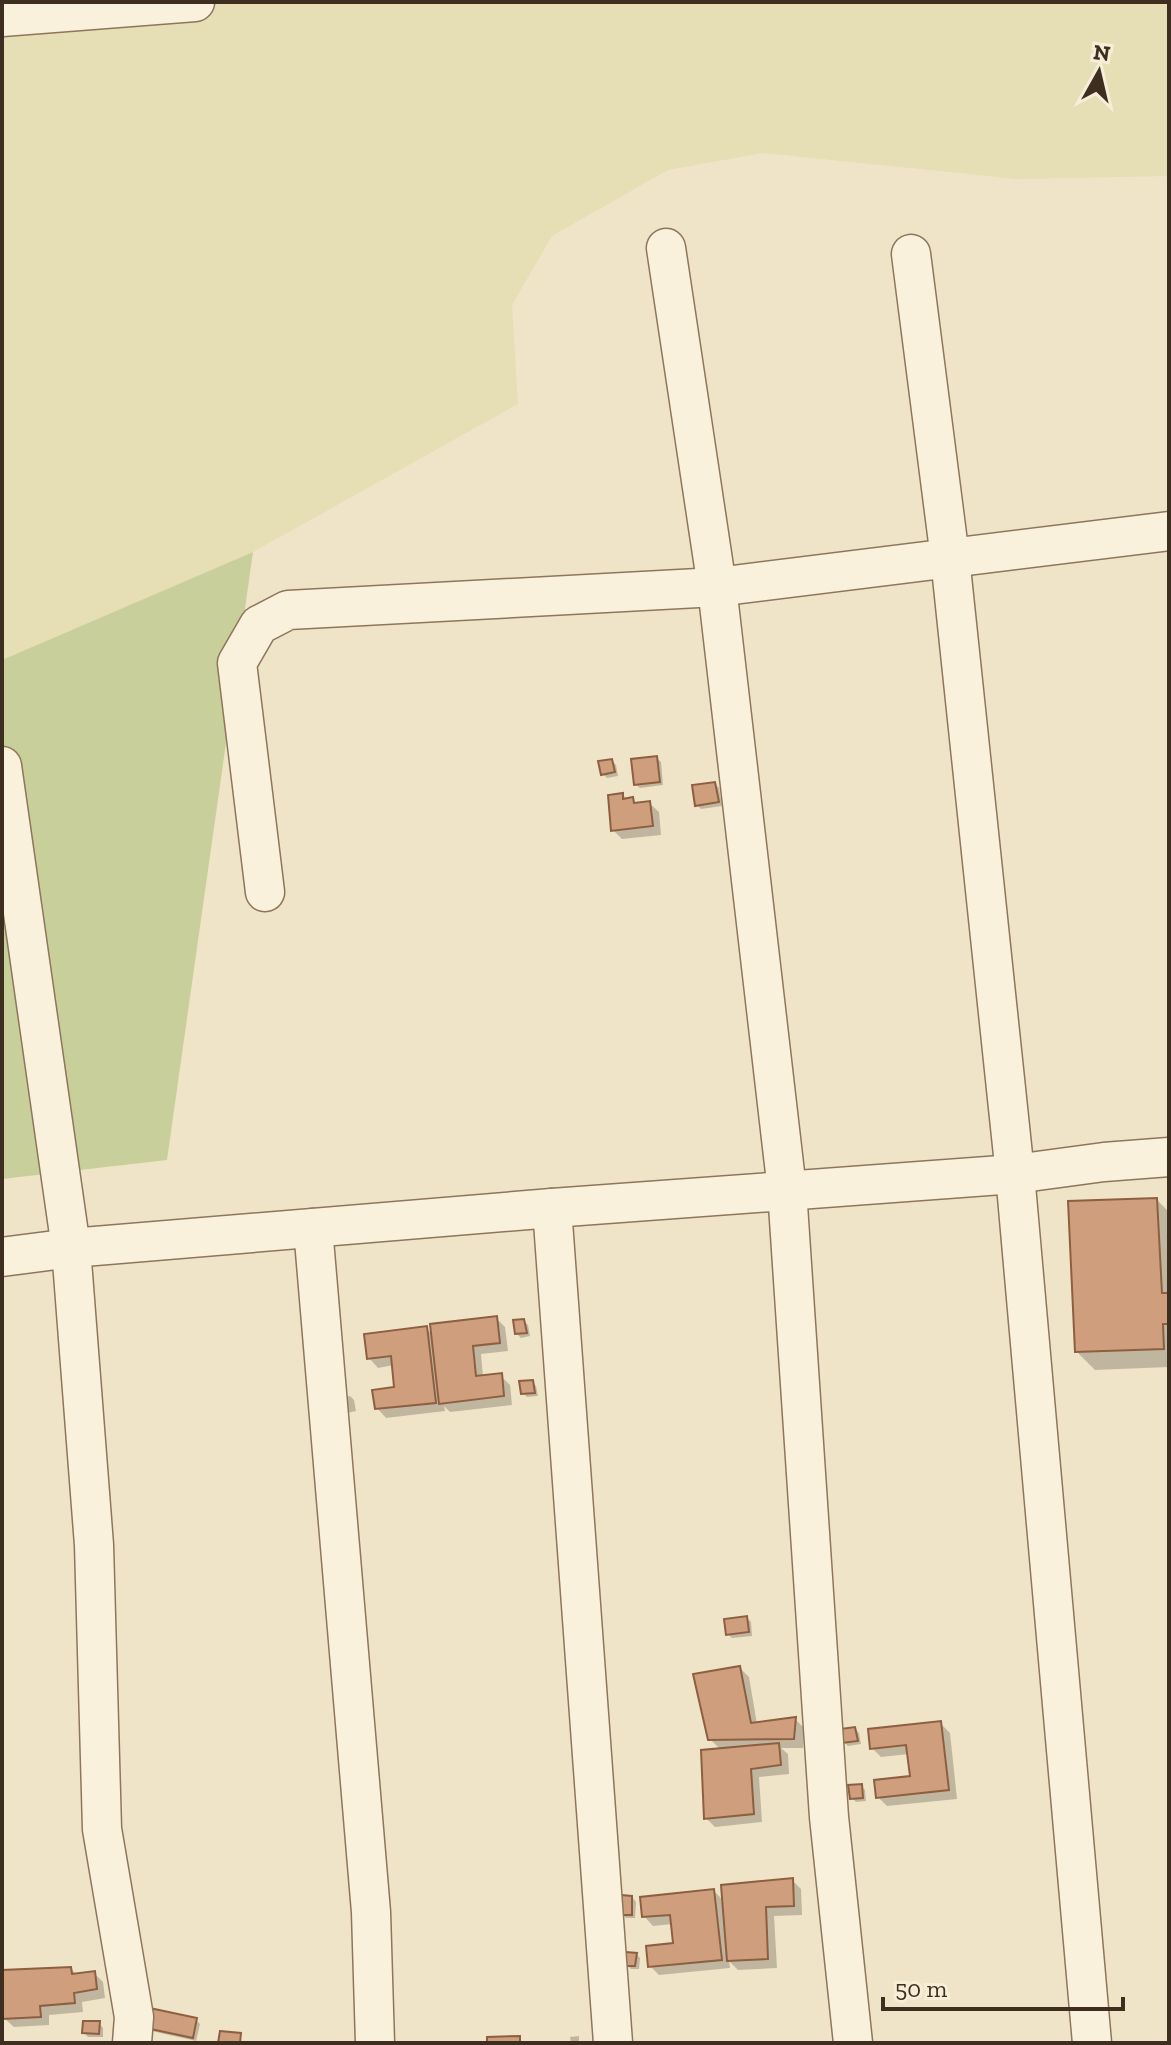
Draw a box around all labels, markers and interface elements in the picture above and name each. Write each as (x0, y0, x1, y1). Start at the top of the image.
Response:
north arrow (1059, 32, 1139, 112)
text: N (1092, 38, 1112, 67)
scale bar (883, 1961, 1123, 2011)
text: 50 m (895, 1974, 948, 2003)

